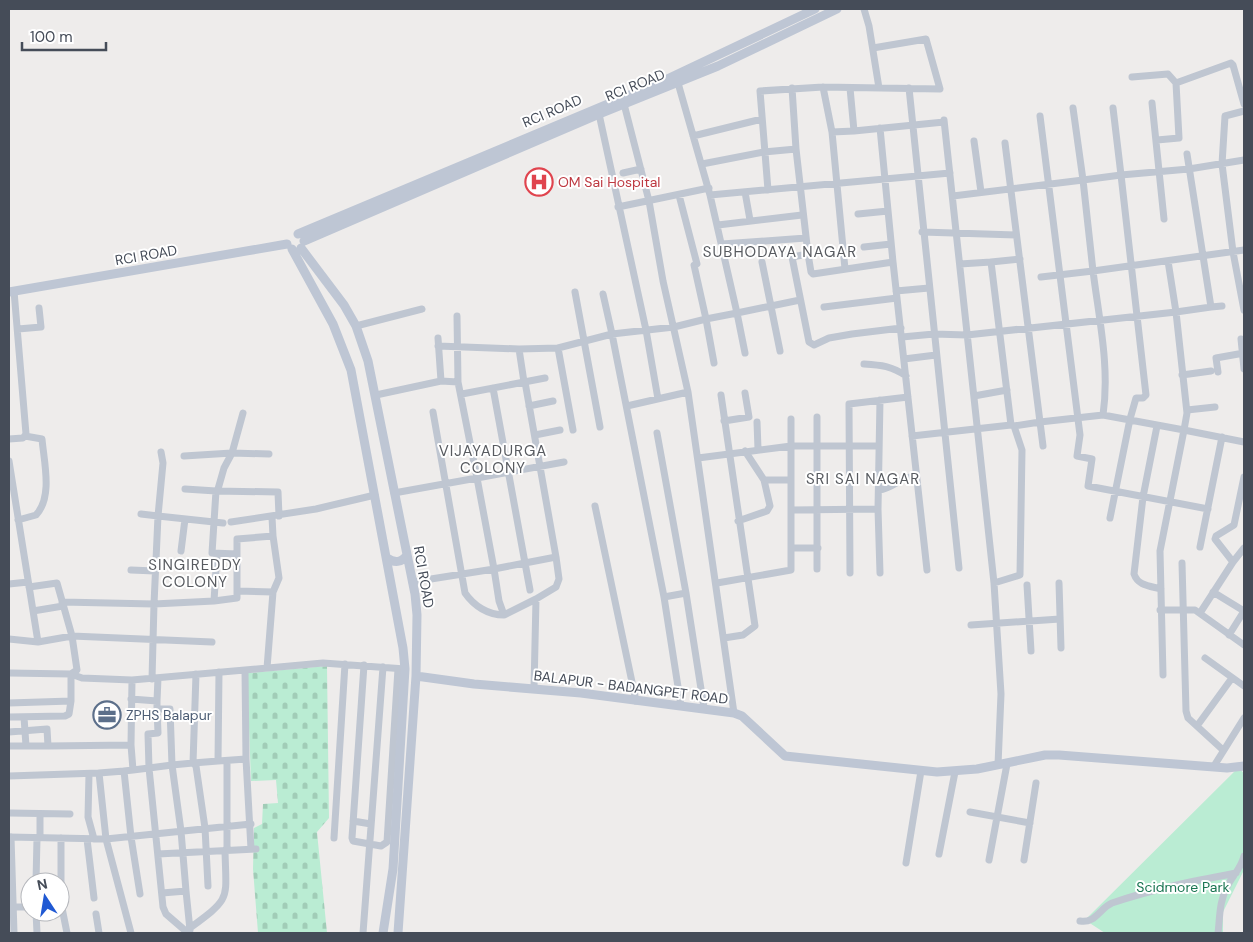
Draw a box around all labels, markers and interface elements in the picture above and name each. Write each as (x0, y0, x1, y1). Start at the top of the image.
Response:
scale bar (22, 20, 106, 52)
text: 100 m (30, 27, 73, 47)
street label: RCI ROAD (603, 65, 667, 105)
street label: RCI ROAD (520, 90, 584, 132)
hospital icon: OM Sai Hospital (524, 167, 554, 197)
place label: OM Sai Hospital (558, 173, 660, 191)
street label: RCI ROAD (114, 241, 178, 269)
district label: SUBHODAYA NAGAR (703, 242, 857, 262)
district label: VIJAYADURGA COLONY (439, 441, 547, 478)
district label: SRI SAI NAGAR (806, 469, 920, 489)
street label: RCI ROAD (410, 545, 438, 609)
district label: SINGIREDDY COLONY (148, 555, 242, 592)
street label: BALAPUR - BADANGPET ROAD (533, 666, 729, 708)
office icon: ZPHS Balapur (92, 700, 122, 730)
place label: ZPHS Balapur (126, 706, 212, 724)
north arrow (20, 872, 70, 922)
text: N (35, 874, 49, 894)
park label: Scidmore Park (1136, 878, 1230, 896)

